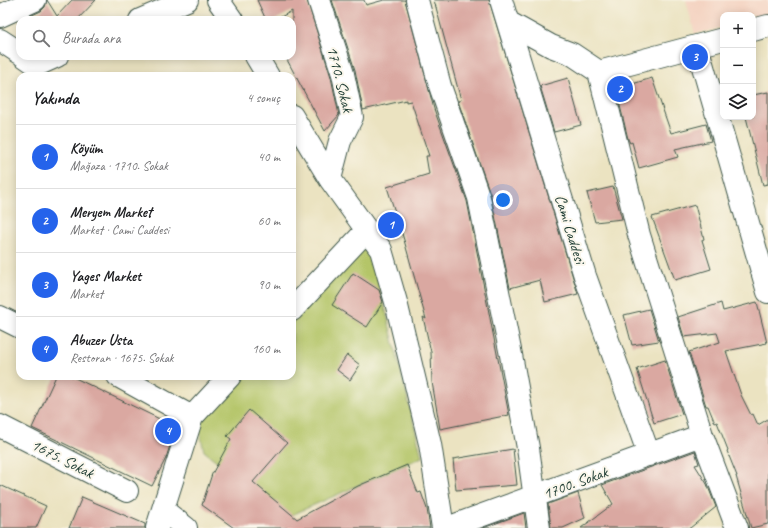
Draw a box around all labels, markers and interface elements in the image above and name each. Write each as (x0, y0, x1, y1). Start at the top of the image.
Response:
map controls (720, 12, 756, 120)
button: + (720, 12, 756, 48)
search box (16, 16, 296, 60)
icon: search (30, 27, 52, 49)
text: Burada ara (62, 29, 120, 48)
pin: 3 (682, 42, 708, 72)
street label: 1710. Sokak (322, 44, 358, 115)
button: − (720, 48, 756, 84)
pin: 2 (607, 74, 633, 104)
button: layers (720, 84, 756, 120)
text: Yakında (32, 88, 79, 109)
text: 4 sonuç (247, 90, 280, 106)
text: Köyüm (70, 139, 102, 158)
text: 1 (42, 149, 48, 165)
text: 40 m (258, 149, 280, 165)
text: Mağaza · 1710. Sokak (70, 158, 168, 174)
your location (493, 190, 513, 210)
street label: Cami Caddesi (550, 192, 591, 268)
text: Meryem Market (70, 203, 152, 222)
pin: 1 (378, 210, 404, 240)
text: 2 (42, 213, 48, 229)
text: 60 m (258, 213, 280, 229)
text: Market · Cami Caddesi (70, 222, 169, 238)
text: Yages Market (70, 267, 141, 286)
text: 3 (42, 277, 48, 293)
text: 90 m (258, 277, 280, 293)
text: Market (70, 286, 103, 302)
text: Abuzer Usta (70, 331, 132, 350)
text: 4 (42, 341, 48, 357)
text: 160 m (252, 341, 280, 357)
text: Restoran · 1675. Sokak (70, 350, 174, 366)
pin: 4 (155, 416, 181, 446)
street label: 1675. Sokak (28, 435, 98, 484)
street label: 1700. Sokak (540, 462, 611, 504)

